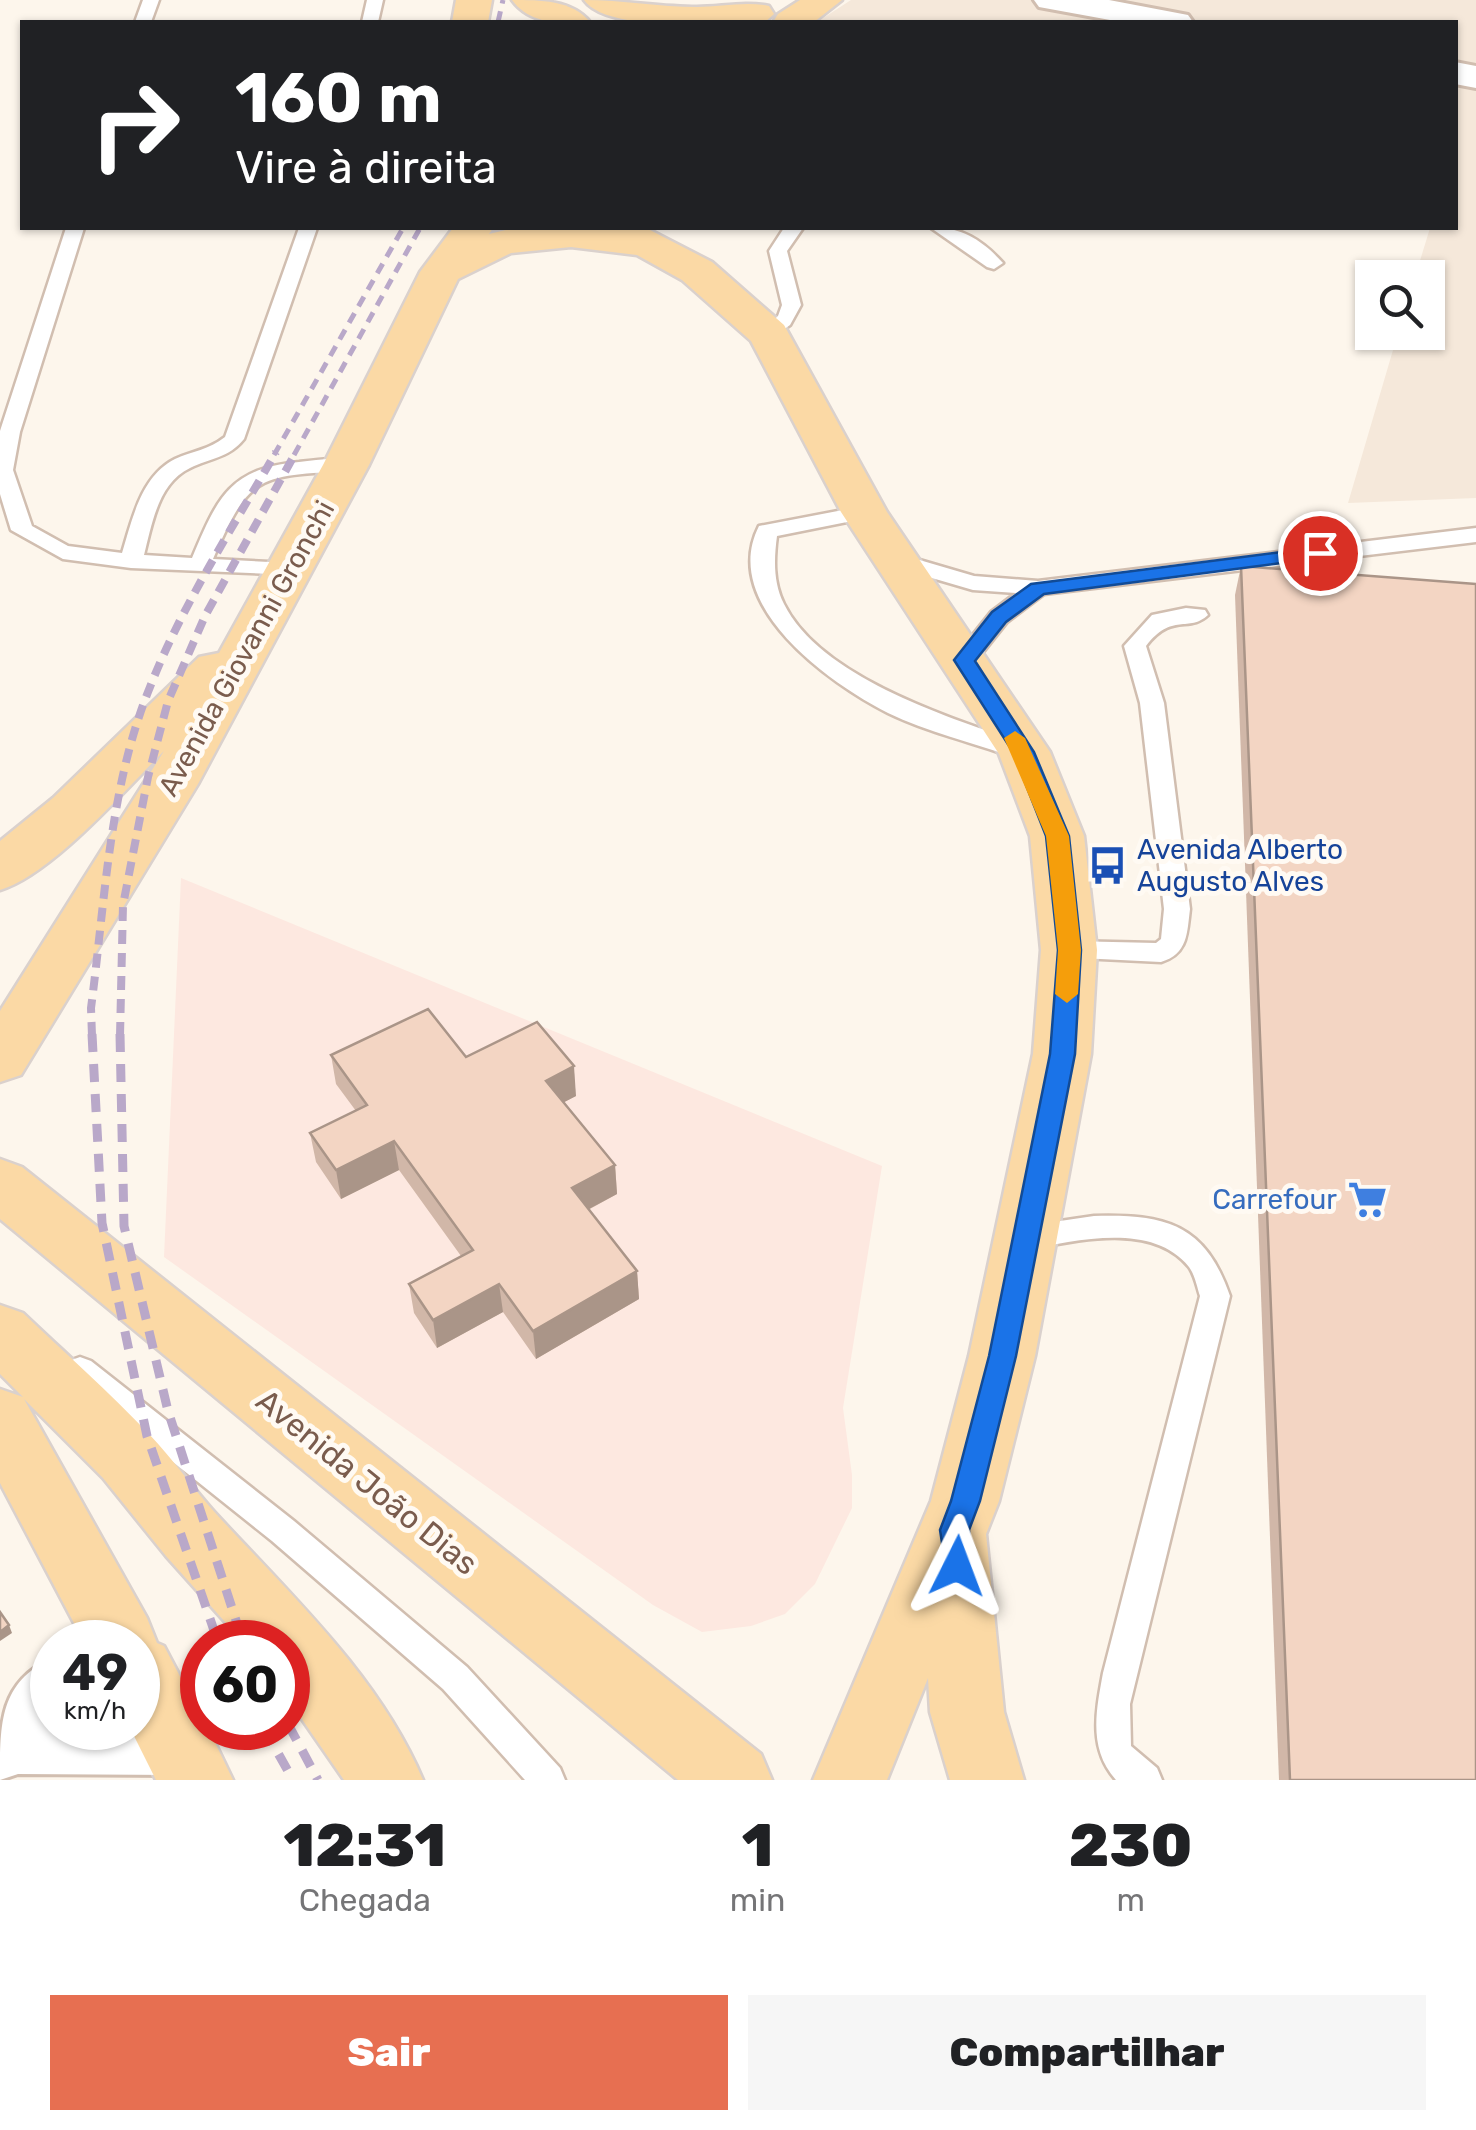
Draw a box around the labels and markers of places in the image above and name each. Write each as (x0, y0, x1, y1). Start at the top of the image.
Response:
pin (1278, 511, 1363, 596)
place label: Avenida Alberto Augusto Alves (1137, 833, 1343, 898)
bus stop icon: Avenida Alberto Augusto Alves (1086, 844, 1128, 886)
supermarket icon: Carrefour (1346, 1178, 1388, 1220)
place label: Carrefour (1212, 1183, 1337, 1216)

